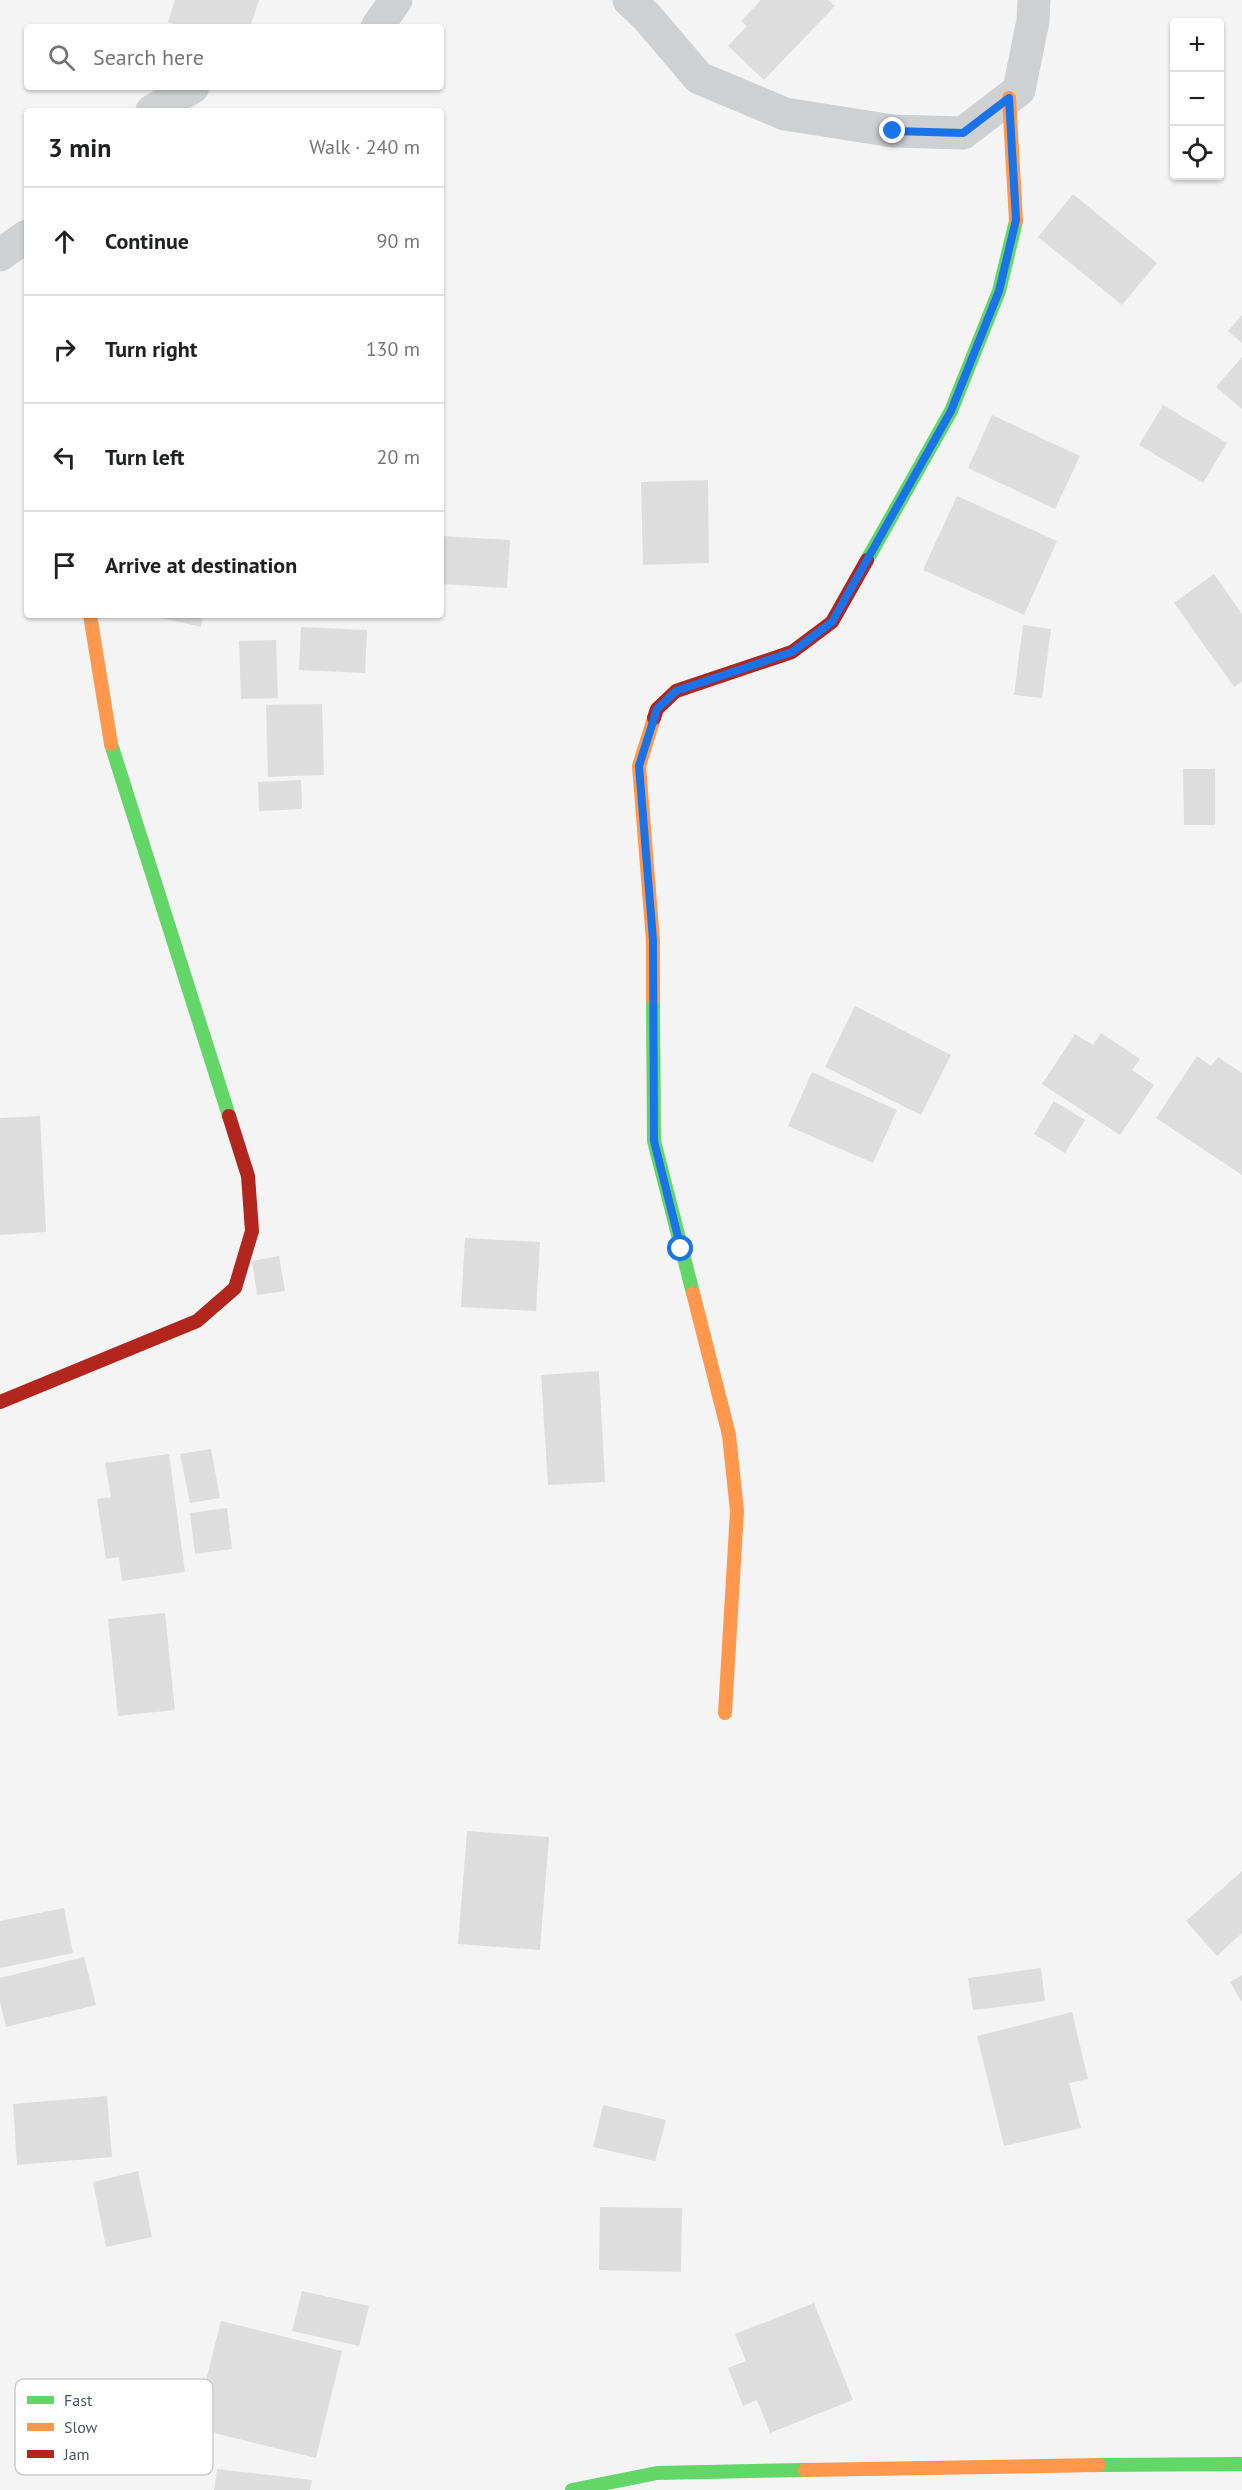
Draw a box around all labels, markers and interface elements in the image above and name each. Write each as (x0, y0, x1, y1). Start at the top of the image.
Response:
map controls (1170, 18, 1224, 180)
button: + (1170, 18, 1224, 72)
search box (24, 24, 444, 90)
icon: search (45, 41, 78, 74)
text: Search here (93, 43, 204, 71)
button: − (1170, 72, 1224, 126)
route end (879, 117, 905, 143)
button: locate (1170, 126, 1224, 180)
text: 3 min (48, 131, 111, 164)
text: Walk · 240 m (309, 134, 420, 160)
icon: ahead (48, 225, 81, 258)
text: Continue (105, 227, 189, 255)
text: 90 m (377, 228, 420, 254)
icon: right (48, 333, 81, 366)
text: Turn right (105, 335, 197, 363)
text: 130 m (366, 336, 420, 362)
icon: left (48, 441, 81, 474)
text: Turn left (105, 443, 185, 471)
text: 20 m (377, 444, 420, 470)
icon: arrive (48, 549, 81, 582)
text: Arrive at destination (105, 551, 297, 579)
route start (667, 1235, 693, 1261)
legend (15, 2379, 213, 2475)
text: Fast (64, 2390, 93, 2410)
text: Slow (64, 2417, 98, 2437)
text: Jam (63, 2444, 90, 2464)

